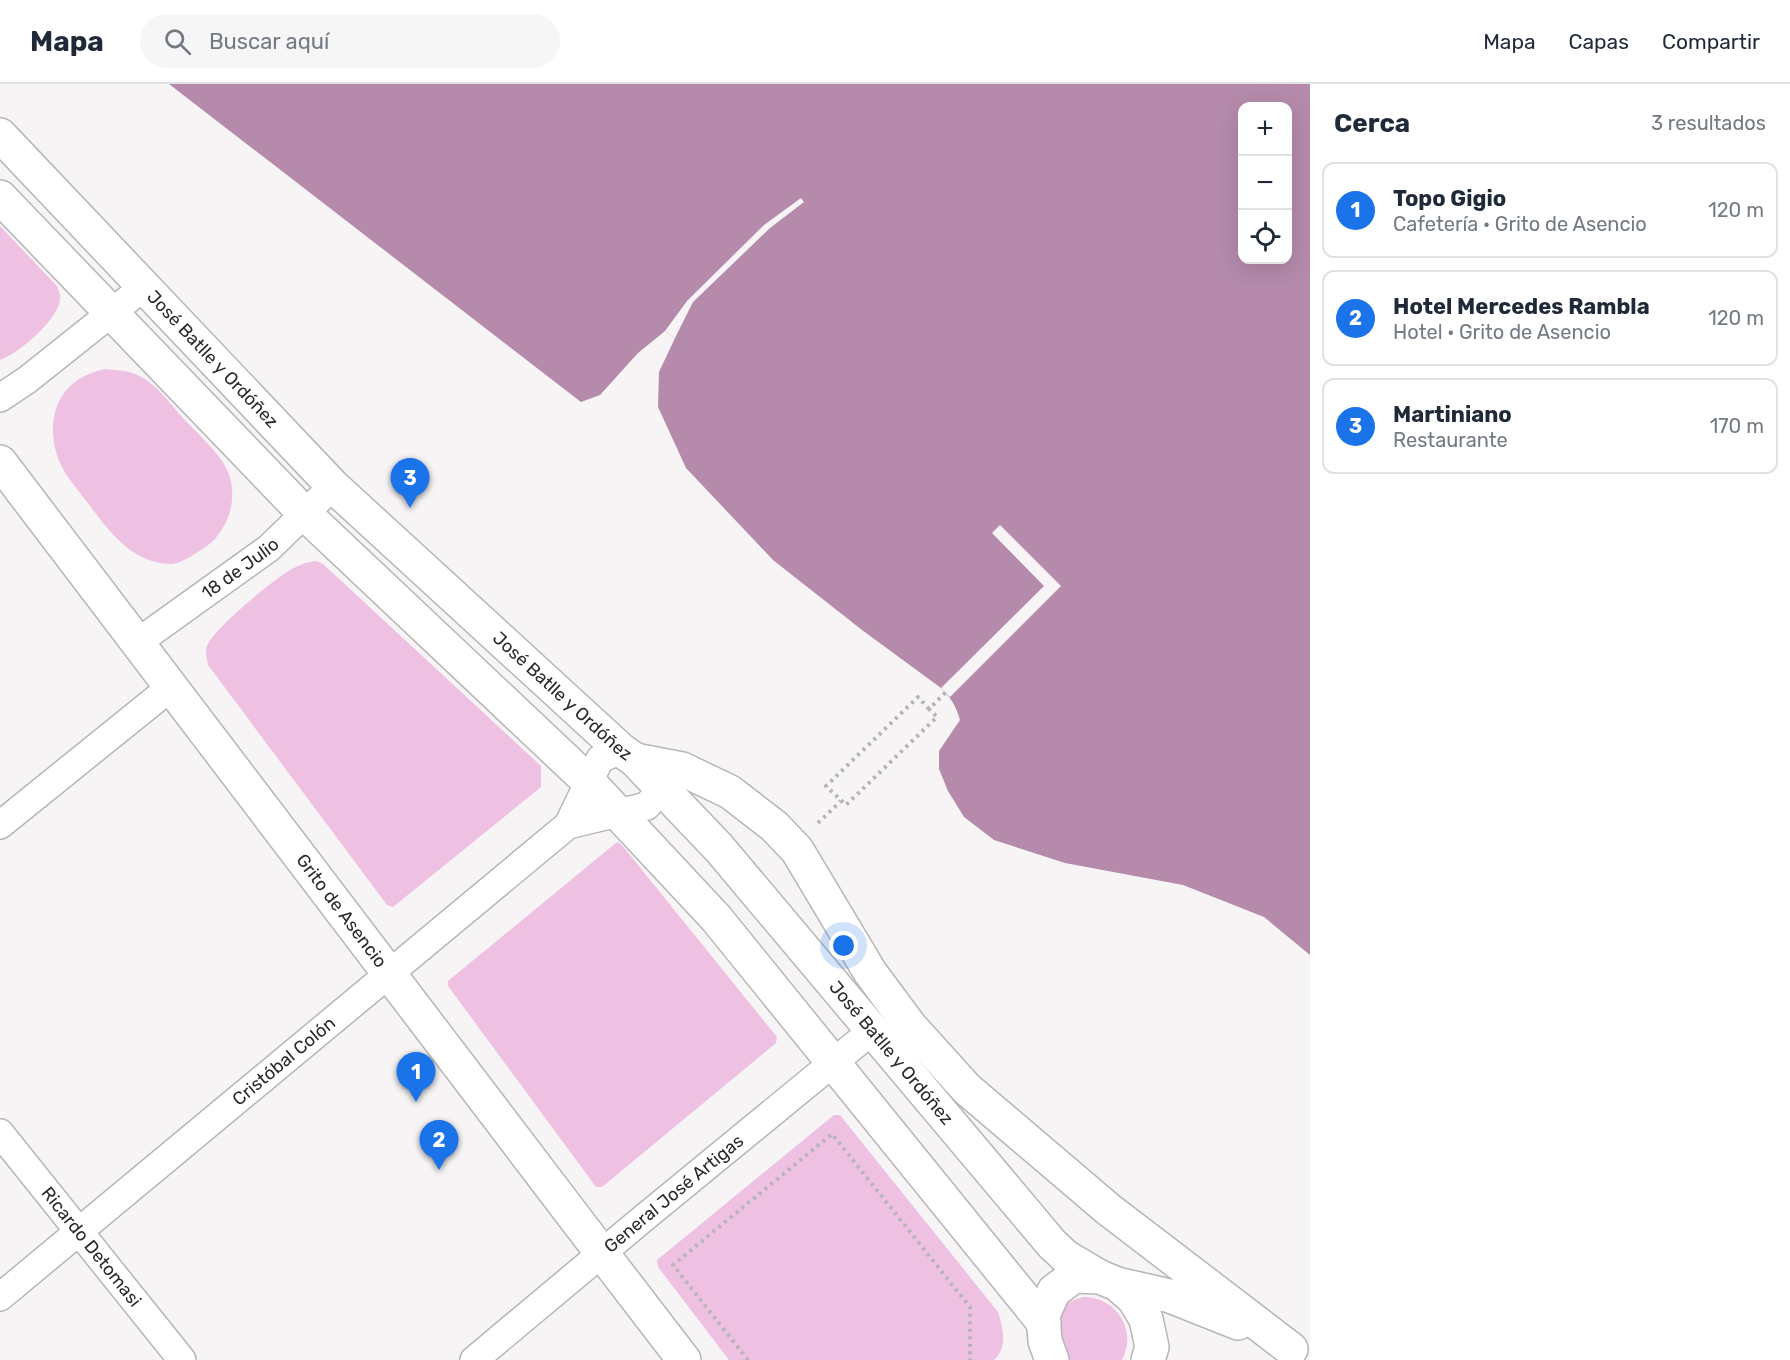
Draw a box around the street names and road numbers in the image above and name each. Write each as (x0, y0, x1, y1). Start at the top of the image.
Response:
street label: José Batlle y Ordóñez (142, 286, 283, 432)
street label: 18 de Julio (197, 533, 284, 604)
street label: José Batlle y Ordóñez (488, 627, 636, 765)
street label: Grito de Asencio (291, 850, 392, 972)
street label: José Batlle y Ordóñez (825, 976, 958, 1129)
street label: Cristóbal Colón (228, 1012, 340, 1110)
street label: General José Artigas (600, 1130, 748, 1257)
street label: Ricardo Detomasi (37, 1182, 146, 1311)

